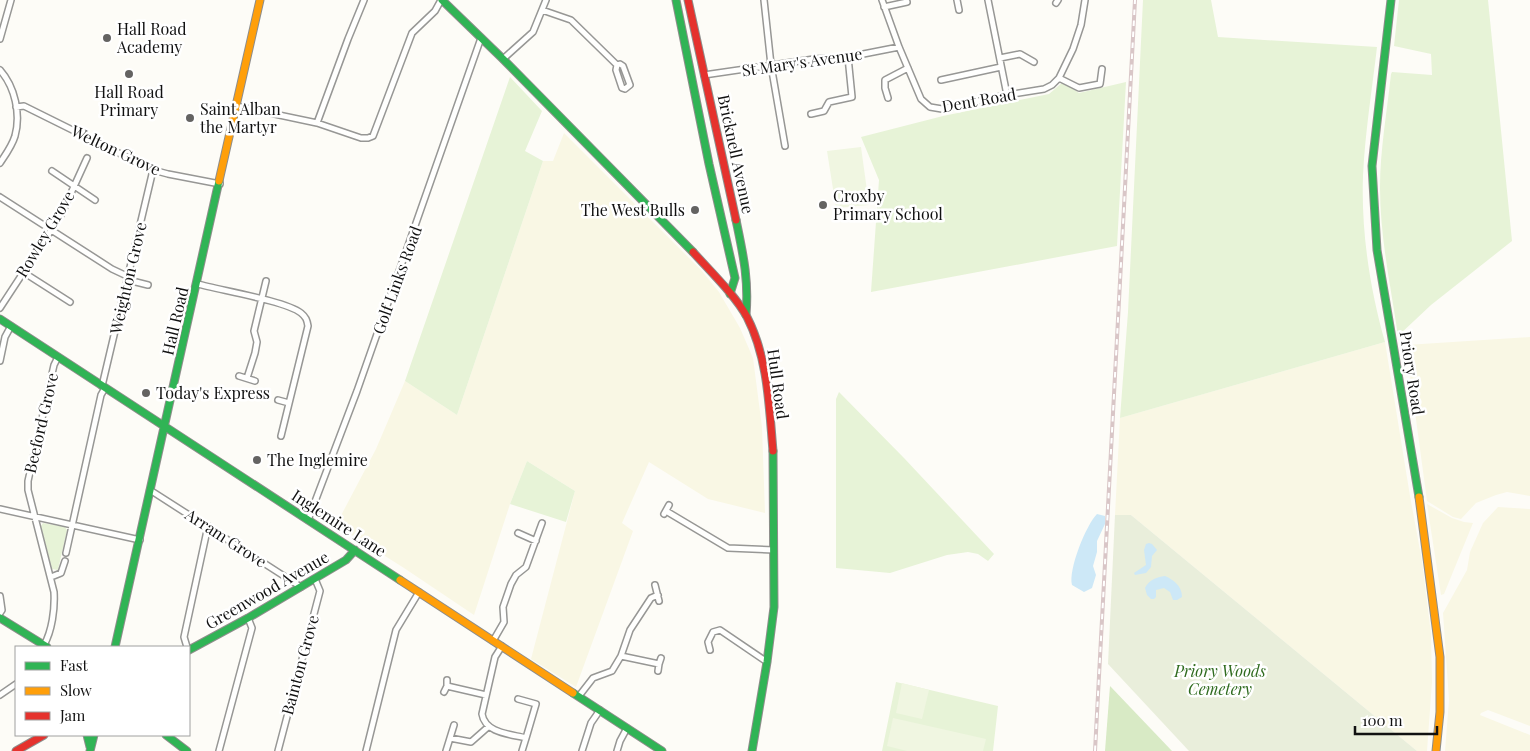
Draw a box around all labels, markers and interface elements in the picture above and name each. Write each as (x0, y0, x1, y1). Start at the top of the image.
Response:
place label: Hall Road Academy (116, 18, 187, 57)
marker: Hall Road Academy (101, 32, 113, 44)
street label: St Mary's Avenue (740, 43, 864, 80)
marker: Hall Road Primary (123, 68, 135, 80)
place label: Hall Road Primary (94, 81, 164, 120)
street label: Dent Road (940, 83, 1018, 116)
street label: Bricknell Avenue (714, 92, 759, 215)
place label: Saint Alban the Martyr (200, 98, 281, 137)
marker: Saint Alban the Martyr (184, 112, 196, 124)
street label: Welton Grove (67, 119, 164, 179)
place label: Croxby Primary School (833, 185, 943, 224)
street label: Rowley Grove (10, 187, 79, 281)
place label: The West Bulls (581, 199, 685, 220)
marker: Croxby Primary School (817, 199, 829, 211)
marker: The West Bulls (689, 204, 701, 216)
street label: Weighton Grove (104, 220, 151, 337)
street label: Golf Links Road (367, 223, 426, 337)
street label: Hall Road (156, 285, 193, 357)
street label: Priory Road (1395, 329, 1430, 417)
street label: Hull Road (763, 347, 794, 420)
street label: Beeford Grove (19, 371, 62, 475)
place label: Today's Express (156, 382, 270, 403)
marker: Today's Express (140, 387, 152, 399)
place label: The Inglemire (267, 449, 368, 470)
marker: The Inglemire (251, 454, 263, 466)
street label: Inglemire Lane (288, 484, 391, 561)
street label: Arram Grove (181, 503, 271, 572)
street label: Greenwood Avenue (201, 546, 332, 633)
street label: Bainton Grove (276, 613, 323, 717)
legend (15, 646, 190, 736)
text: Fast (60, 655, 89, 675)
park label: Priory Woods Cemetery (1173, 660, 1266, 699)
text: Slow (60, 680, 92, 700)
scale bar (1355, 704, 1438, 736)
text: Jam (59, 705, 86, 725)
text: 100 m (1362, 710, 1403, 730)

